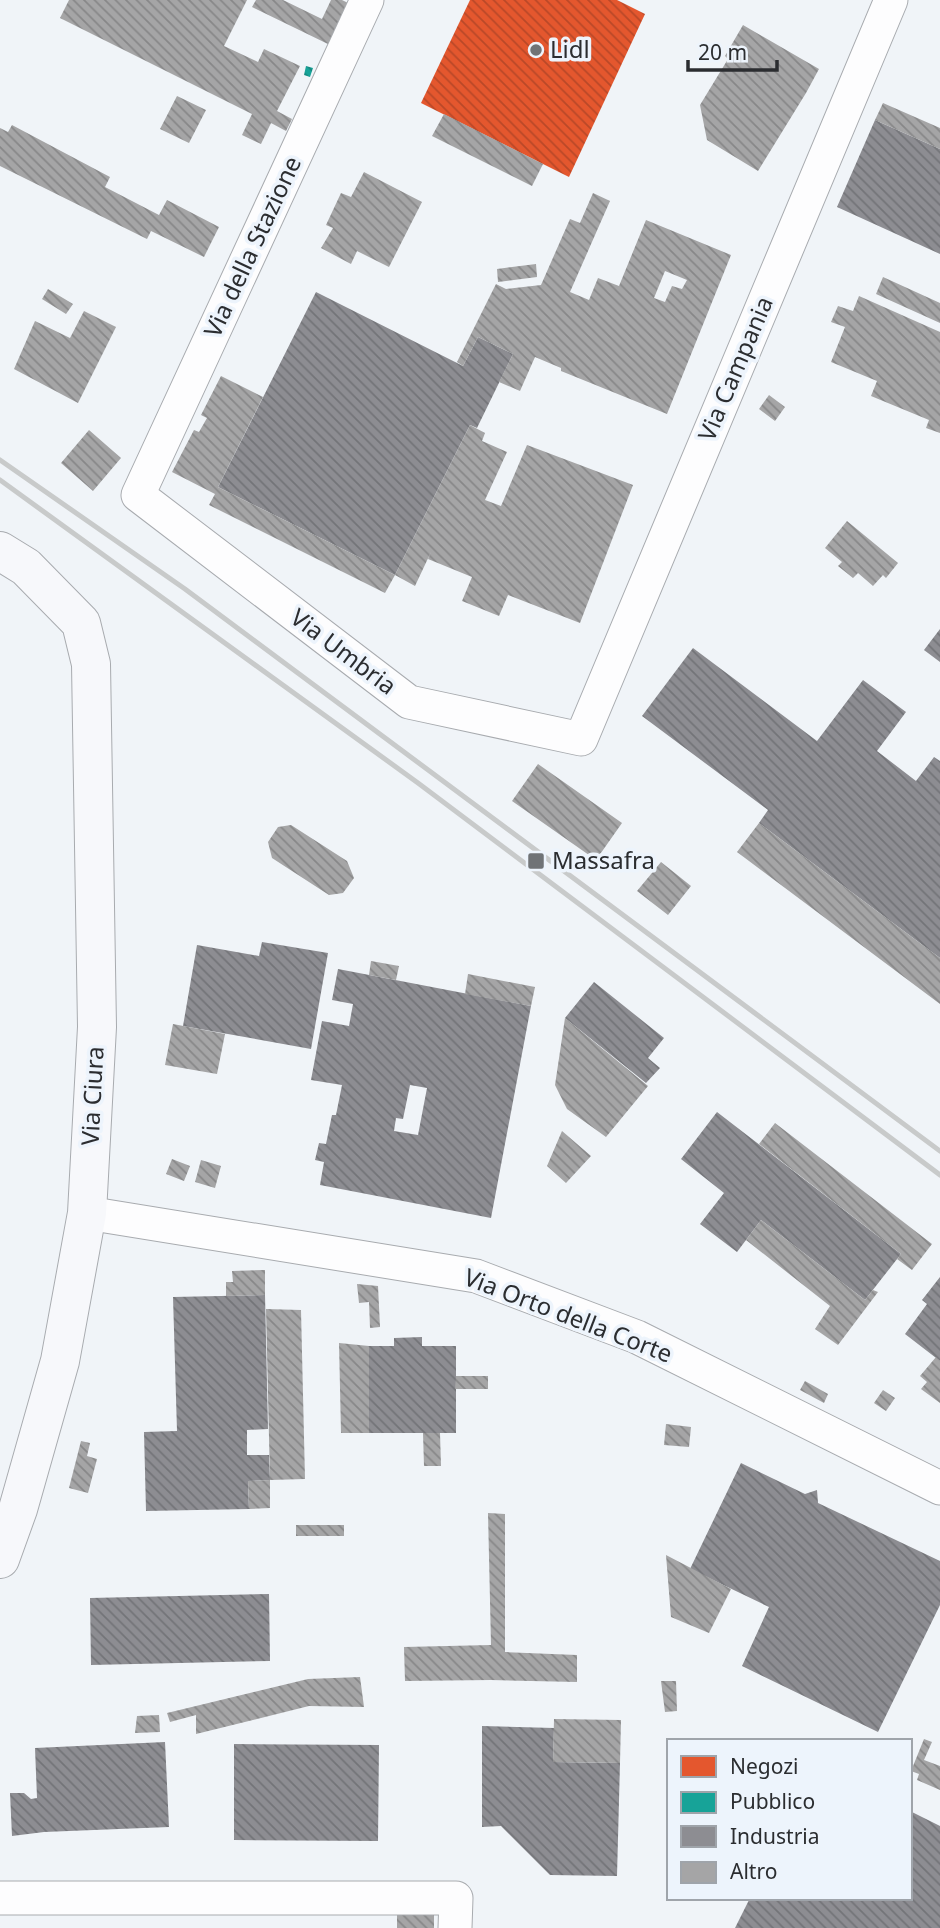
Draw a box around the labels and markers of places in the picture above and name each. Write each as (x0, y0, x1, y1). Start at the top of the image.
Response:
place label: Lidl (550, 32, 590, 65)
marker: Lidl (528, 42, 544, 58)
place label: Massafra (552, 843, 655, 876)
marker: Massafra (526, 851, 546, 871)

